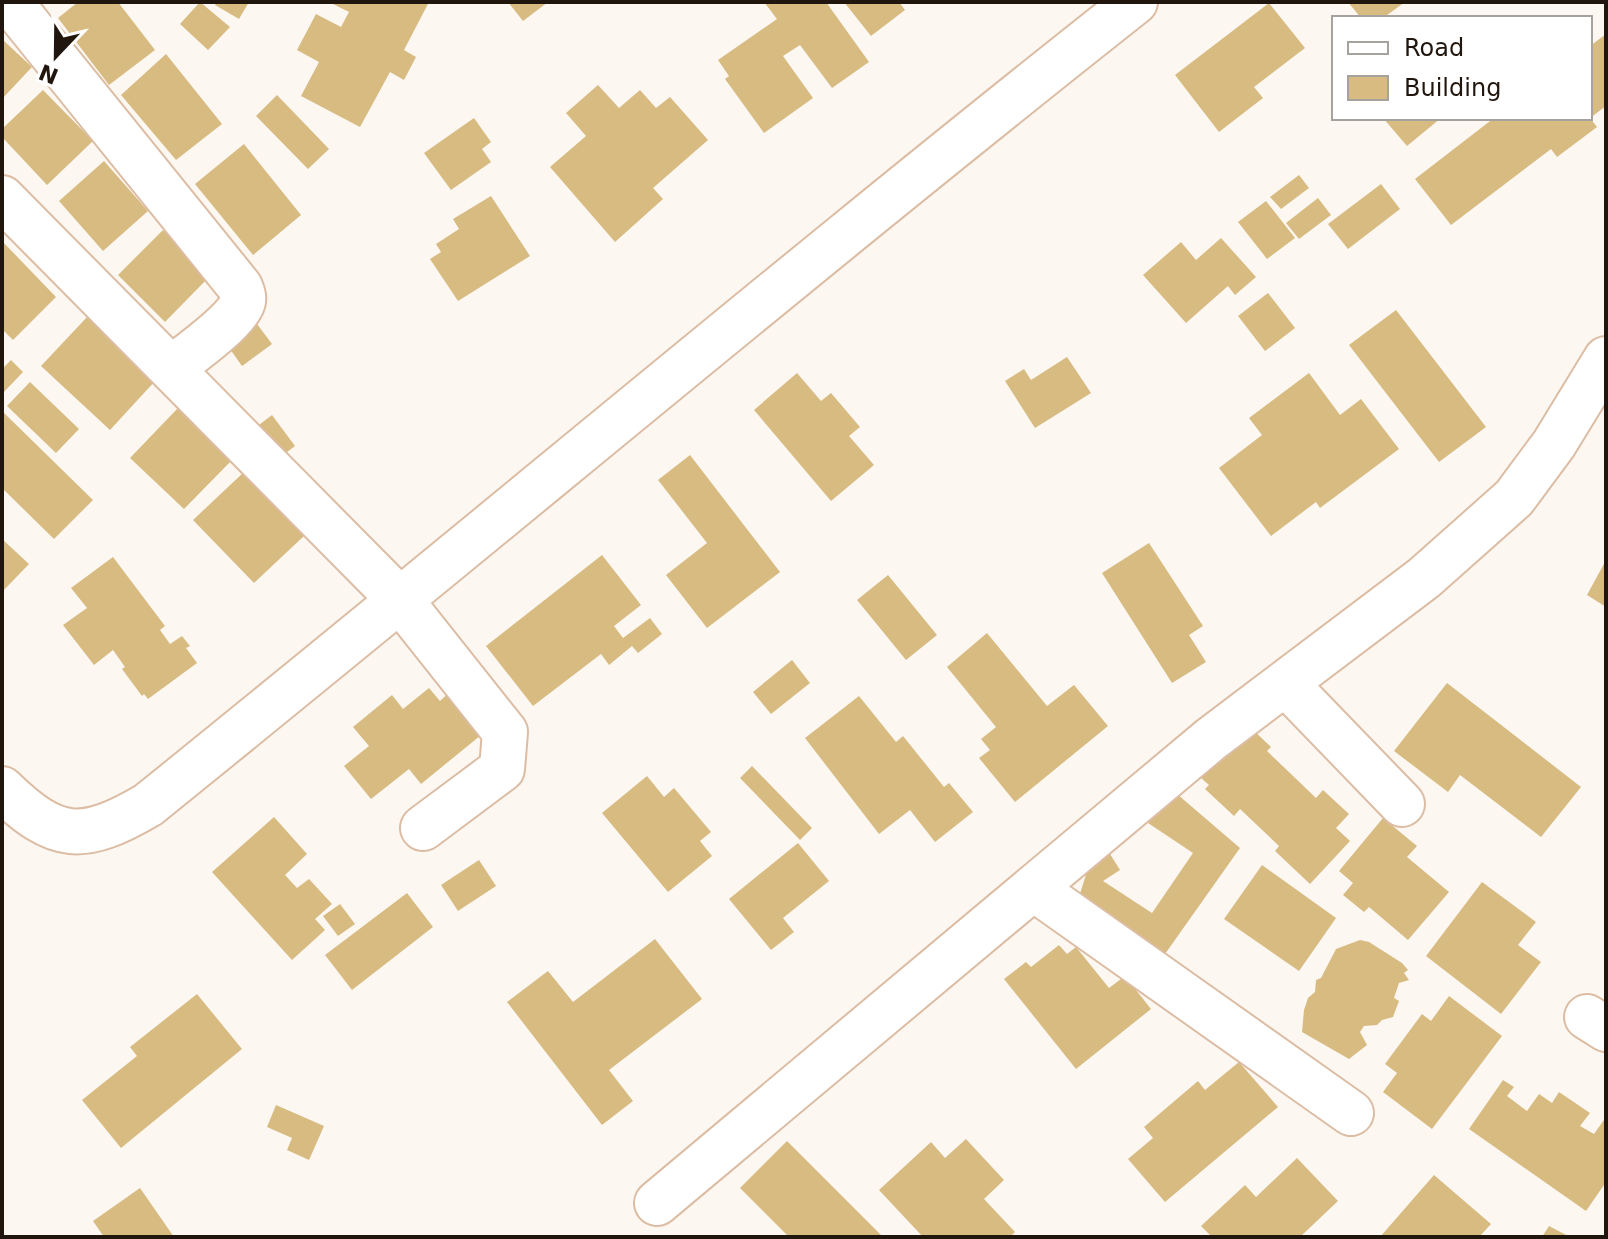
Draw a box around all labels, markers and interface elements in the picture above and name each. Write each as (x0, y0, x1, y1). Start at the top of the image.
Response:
north arrow (16, 16, 96, 96)
legend (1332, 16, 1592, 120)
text: Road (1404, 34, 1464, 62)
text: N (35, 59, 62, 89)
text: Building (1404, 74, 1501, 102)

